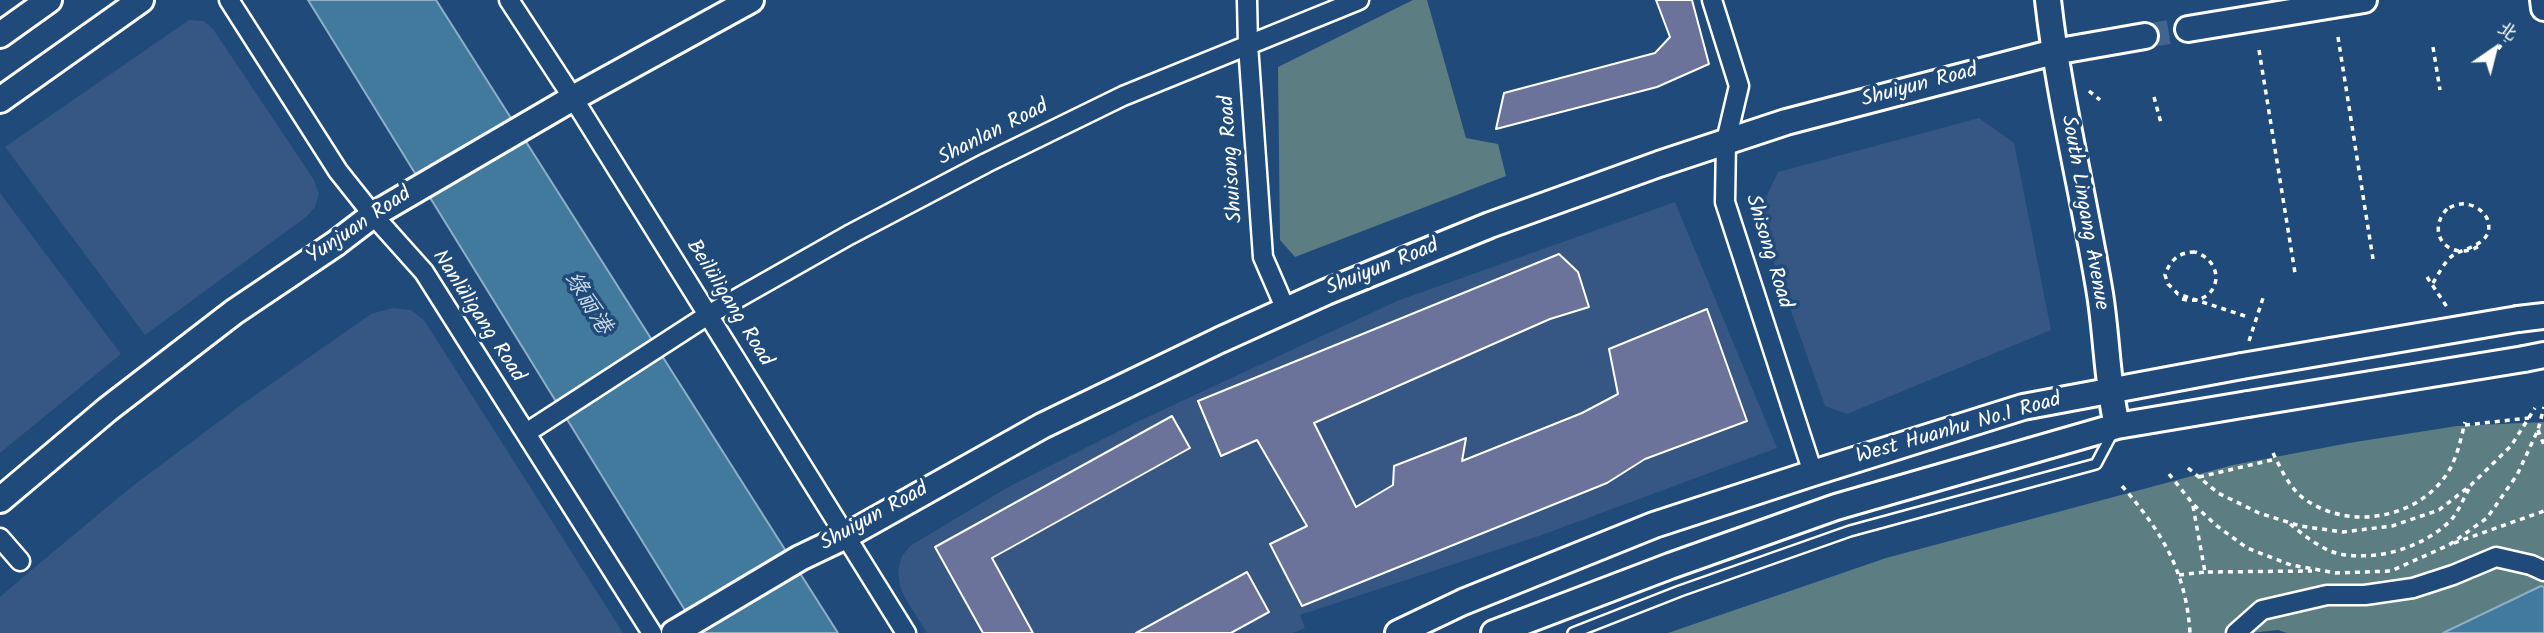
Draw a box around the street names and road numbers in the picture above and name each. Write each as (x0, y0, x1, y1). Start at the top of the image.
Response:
street label: Shuiyun Road (1859, 59, 1981, 115)
street label: Shuisong Road (1216, 94, 1250, 224)
street label: Shanlan Road (935, 95, 1053, 173)
street label: South Lingang Avenue (2053, 114, 2113, 312)
street label: Yunjuan Road (303, 183, 417, 271)
street label: Shisong Road (1738, 192, 1796, 312)
street label: Shuiyun Road (1323, 235, 1443, 303)
street label: Beilüligang Road (679, 236, 777, 372)
street label: Nanlüligang Road (425, 246, 529, 388)
street label: West Huanhu No.1 Road (1854, 389, 2064, 471)
street label: Shuiyun Road (817, 478, 933, 558)

